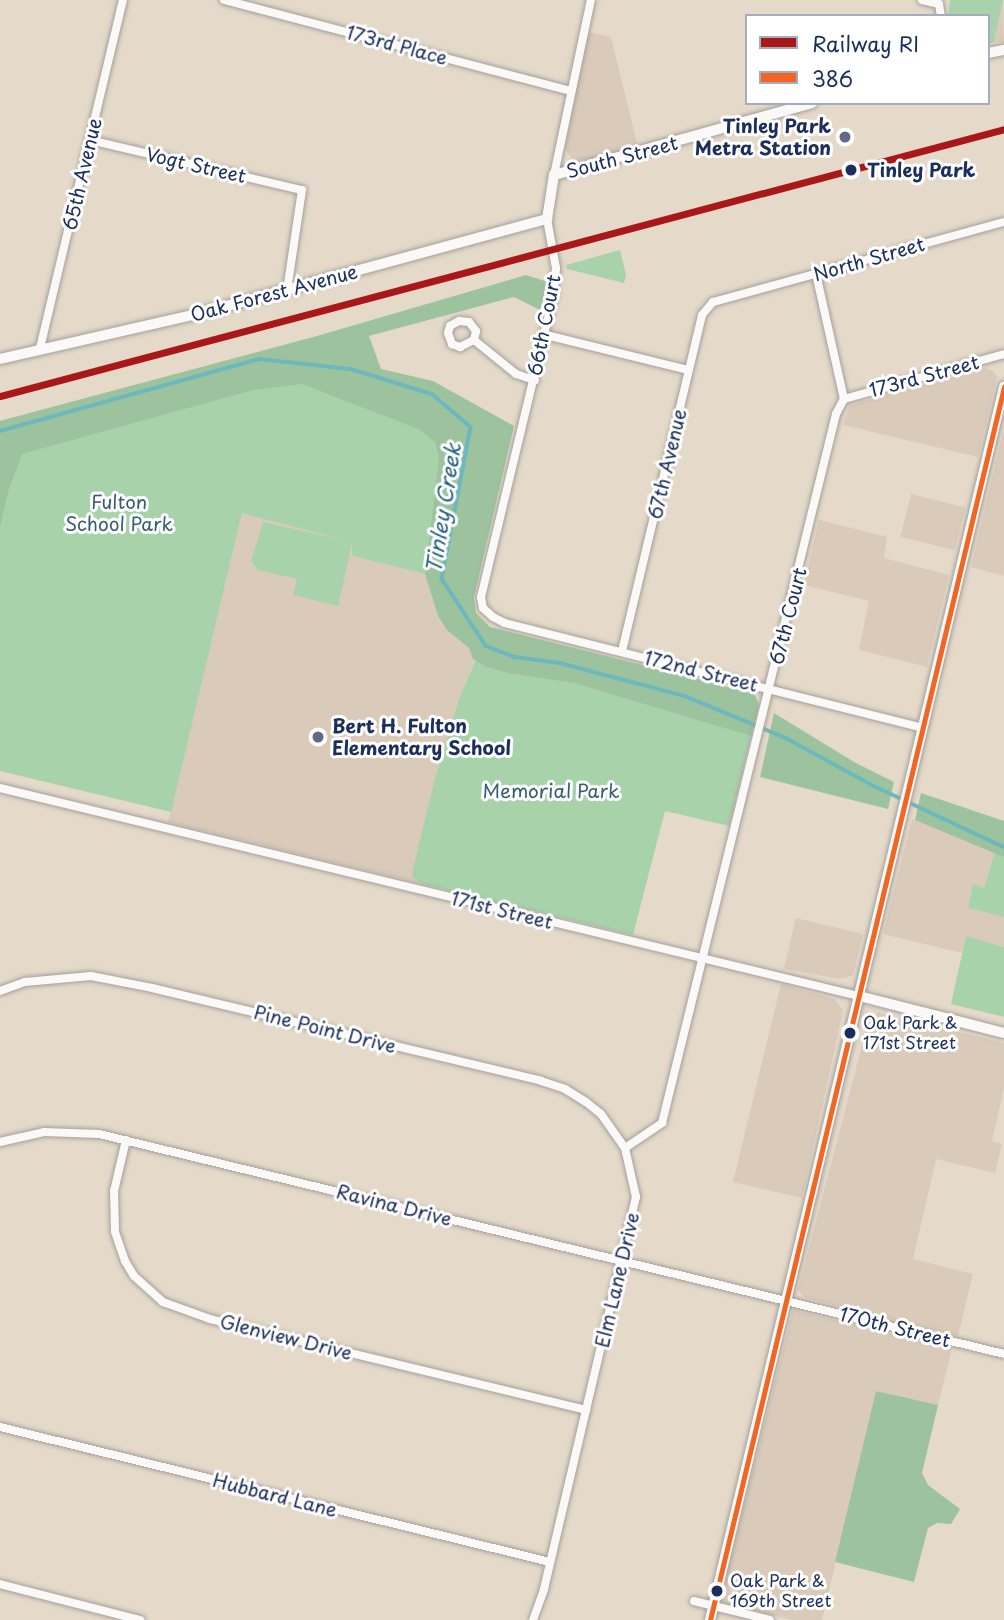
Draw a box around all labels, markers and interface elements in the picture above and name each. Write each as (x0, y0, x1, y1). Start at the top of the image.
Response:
legend (745, 14, 990, 105)
street label: 173rd Place (343, 20, 451, 70)
text: Railway RI (812, 27, 919, 59)
text: 386 (812, 62, 853, 94)
place label: Tinley Park Metra Station (694, 115, 831, 159)
street label: 65th Avenue (58, 116, 106, 232)
marker: Tinley Park Metra Station (837, 129, 853, 145)
street label: South Street (563, 131, 681, 183)
street label: Vogt Street (143, 142, 249, 188)
place label: Tinley Park (867, 159, 977, 181)
marker: Tinley Park (841, 160, 861, 180)
street label: North Street (810, 232, 928, 286)
street label: Oak Forest Avenue (188, 260, 360, 326)
street label: 66th Court (523, 272, 565, 378)
street label: 173rd Street (866, 350, 982, 402)
street label: 67th Avenue (643, 407, 691, 521)
water label: Tinley Creek (419, 441, 465, 575)
park label: Fulton School Park (65, 491, 173, 535)
street label: 67th Court (765, 565, 811, 667)
street label: 172nd Street (642, 646, 760, 696)
place label: Bert H. Fulton Elementary School (332, 715, 511, 759)
marker: Bert H. Fulton Elementary School (310, 729, 326, 745)
park label: Memorial Park (483, 780, 619, 802)
street label: 171st Street (448, 886, 556, 934)
street label: Pine Point Drive (251, 1000, 399, 1058)
place label: Oak Park & 171st Street (863, 1013, 959, 1053)
marker: Oak Park & 171st Street (843, 1026, 857, 1040)
street label: Ravina Drive (334, 1180, 454, 1230)
street label: Elm Lane Drive (590, 1210, 644, 1350)
street label: 170th Street (837, 1302, 953, 1352)
street label: Glenview Drive (217, 1310, 355, 1364)
street label: Hubbard Lane (210, 1468, 340, 1522)
place label: Oak Park & 169th Street (730, 1571, 831, 1611)
marker: Oak Park & 169th Street (710, 1584, 724, 1598)

